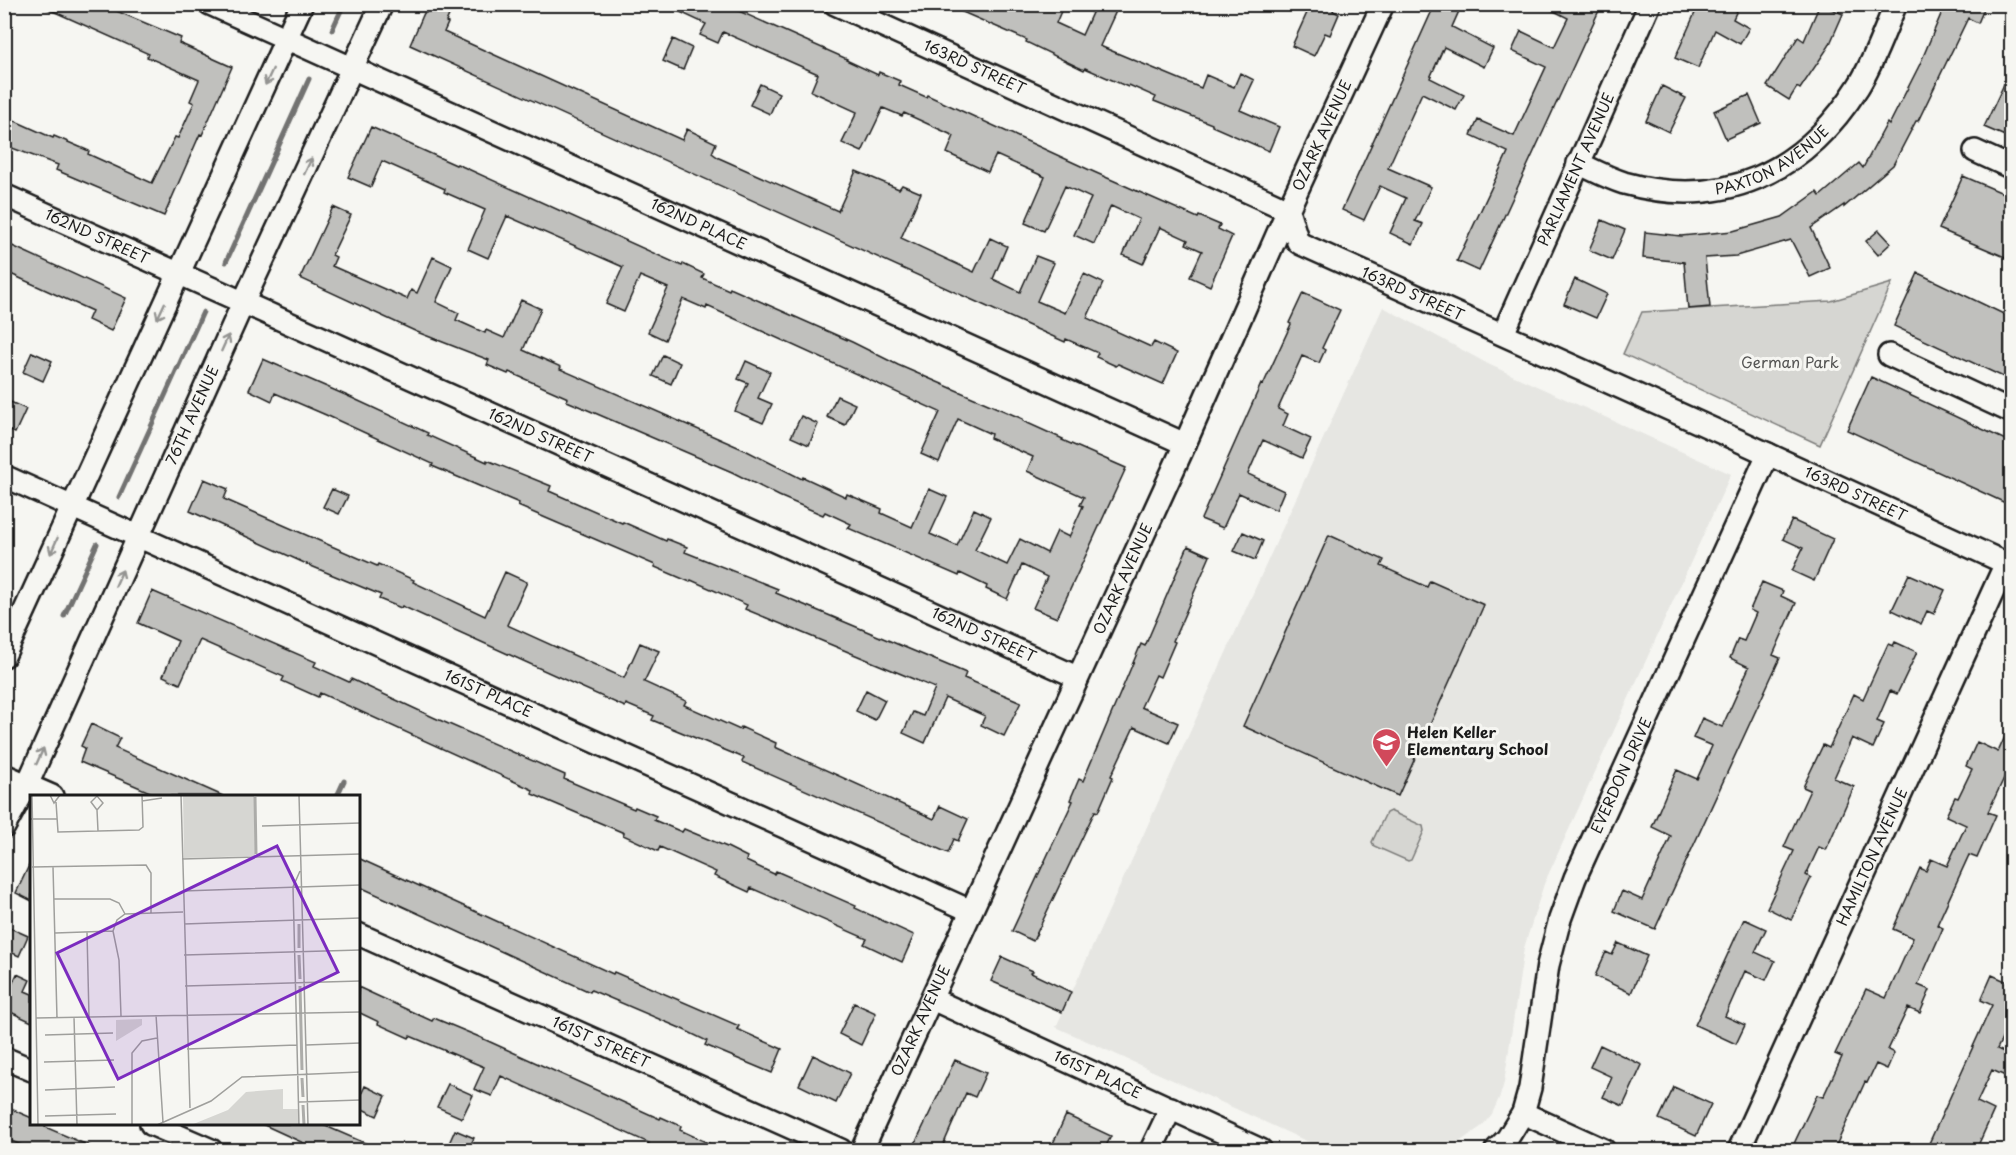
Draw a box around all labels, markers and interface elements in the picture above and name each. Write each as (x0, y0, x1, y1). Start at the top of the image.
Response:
street label: 163RD STREET (920, 33, 1031, 100)
one-way arrow (263, 67, 275, 85)
street label: OZARK AVENUE (1285, 76, 1357, 194)
street label: PARLIAMENT AVENUE (1531, 88, 1619, 249)
street label: PAXTON AVENUE (1713, 119, 1834, 200)
one-way arrow (302, 157, 314, 175)
street label: 162ND PLACE (647, 191, 751, 255)
street label: 162ND STREET (42, 202, 154, 269)
street label: 163RD STREET (1358, 260, 1469, 326)
one-way arrow (155, 302, 167, 320)
one-way arrow (220, 334, 232, 352)
park label: German Park (1741, 350, 1839, 373)
street label: 76TH AVENUE (159, 361, 224, 468)
street label: 162ND STREET (485, 401, 598, 468)
street label: 163RD STREET (1801, 459, 1912, 527)
street label: OZARK AVENUE (1086, 519, 1157, 638)
one-way arrow (48, 536, 59, 554)
one-way arrow (114, 569, 125, 587)
street label: 162ND STREET (928, 600, 1041, 668)
street label: 161ST PLACE (441, 663, 537, 722)
street label: EVERDON DRIVE (1584, 713, 1657, 837)
place label: Helen Keller Elementary School (1407, 720, 1548, 760)
school or university icon: Helen Keller Elementary School (1370, 726, 1402, 768)
one-way arrow (34, 747, 46, 765)
street label: HAMILTON AVENUE (1829, 783, 1912, 929)
inset map (30, 795, 360, 1125)
street label: OZARK AVENUE (884, 961, 955, 1080)
street label: 161ST STREET (549, 1009, 655, 1073)
street label: 161ST PLACE (1050, 1043, 1146, 1104)

